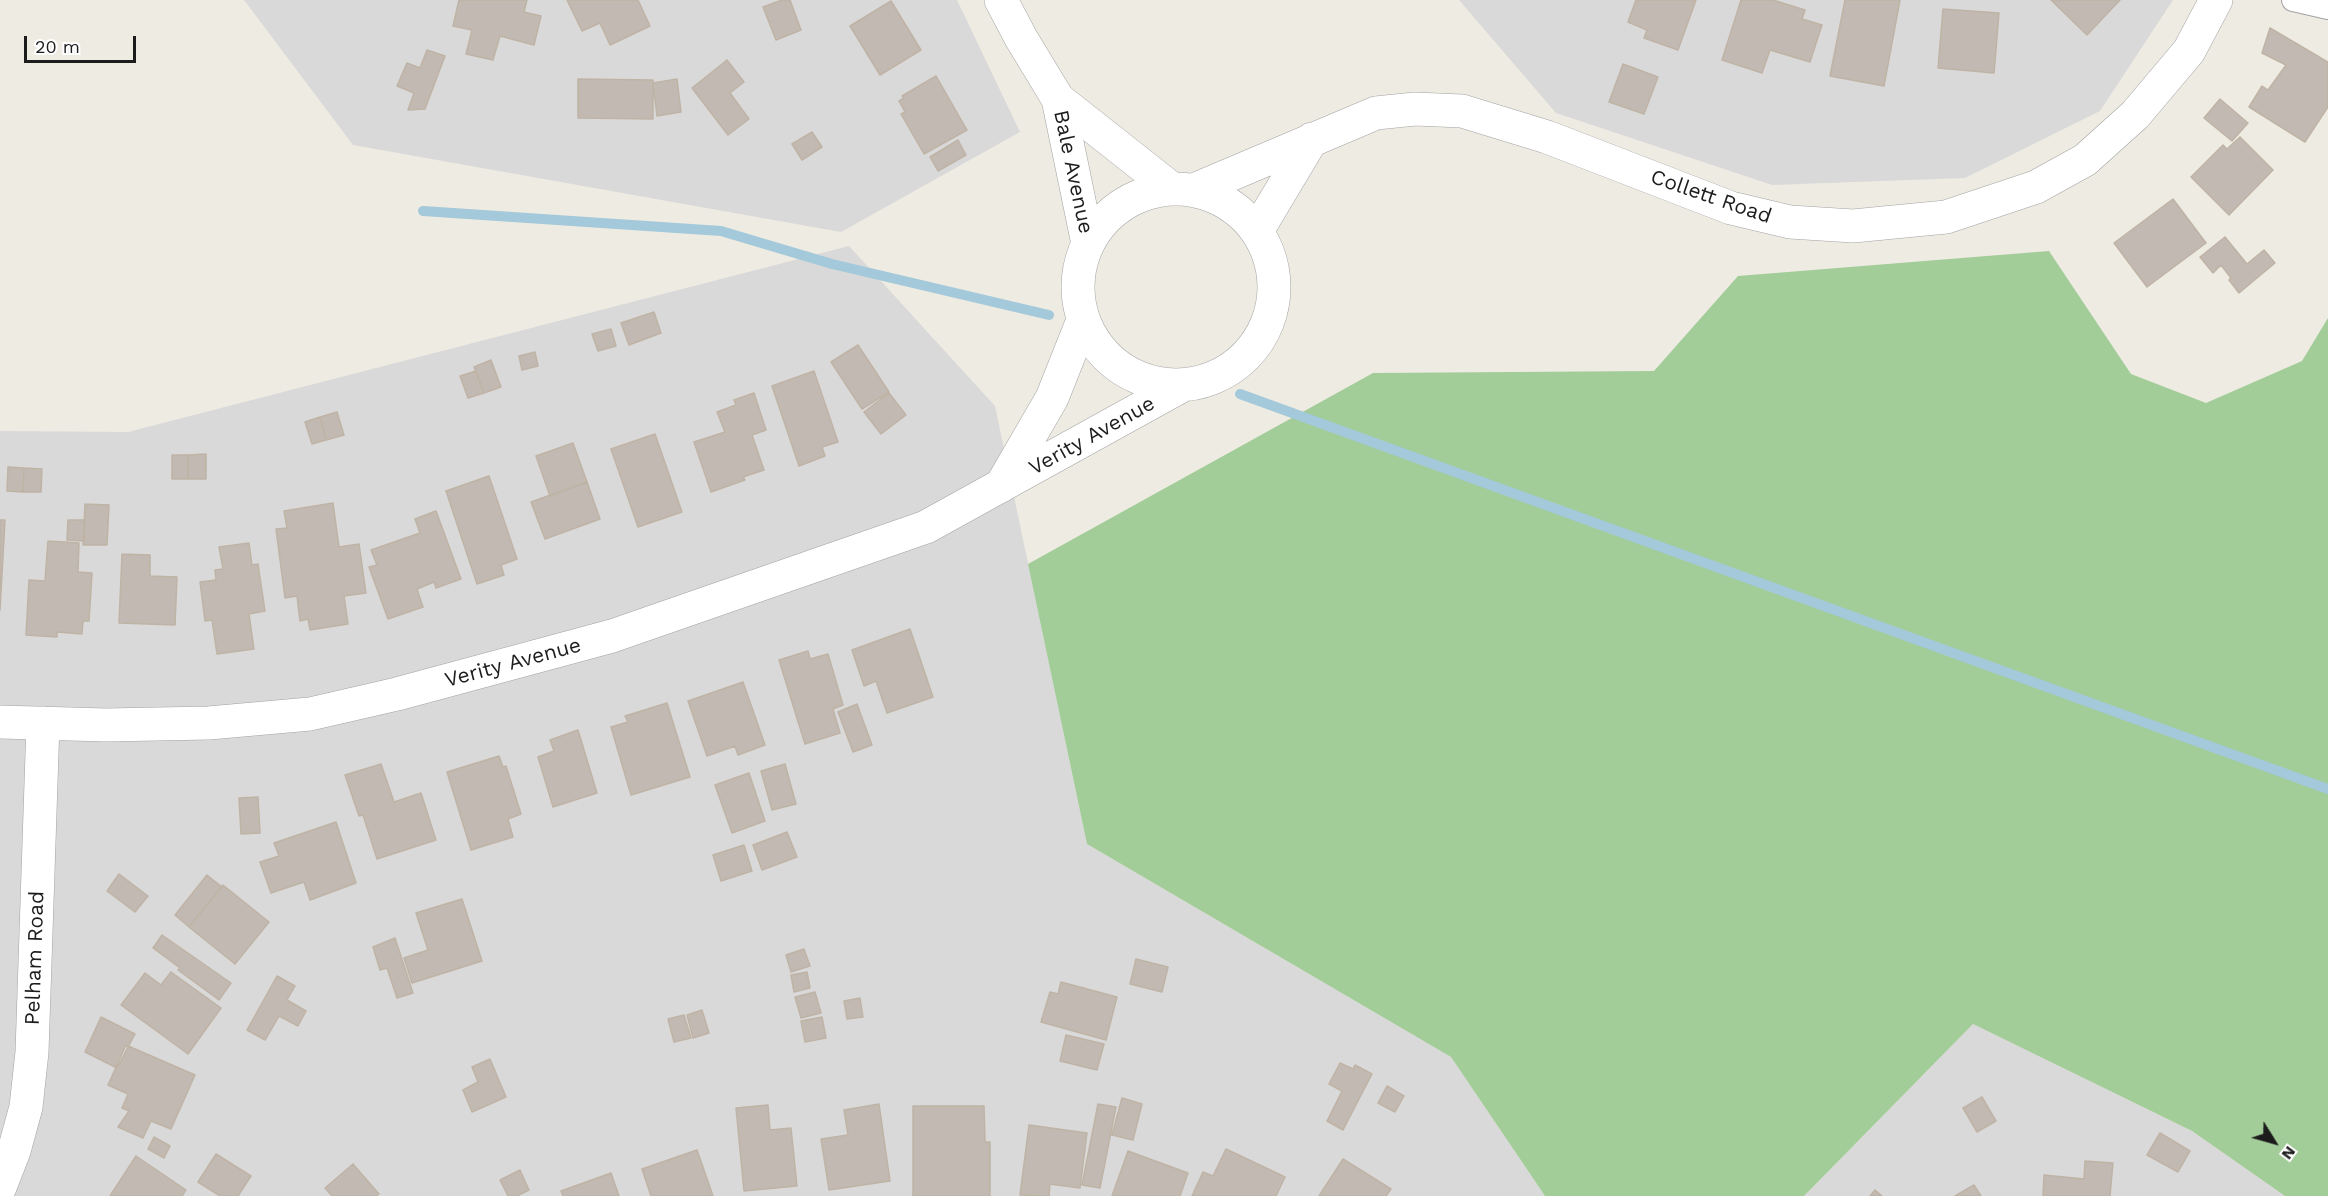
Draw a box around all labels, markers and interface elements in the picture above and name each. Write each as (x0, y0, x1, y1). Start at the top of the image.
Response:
scale bar (27, 24, 140, 62)
text: 20 m (35, 36, 80, 57)
street label: Bale Avenue (1048, 108, 1098, 236)
street label: Collett Road (1647, 165, 1775, 229)
street label: Verity Avenue (1025, 391, 1159, 481)
street label: Verity Avenue (442, 633, 584, 693)
street label: Pelham Road (20, 890, 50, 1026)
north arrow (2244, 1112, 2304, 1172)
text: N (2278, 1143, 2300, 1164)

